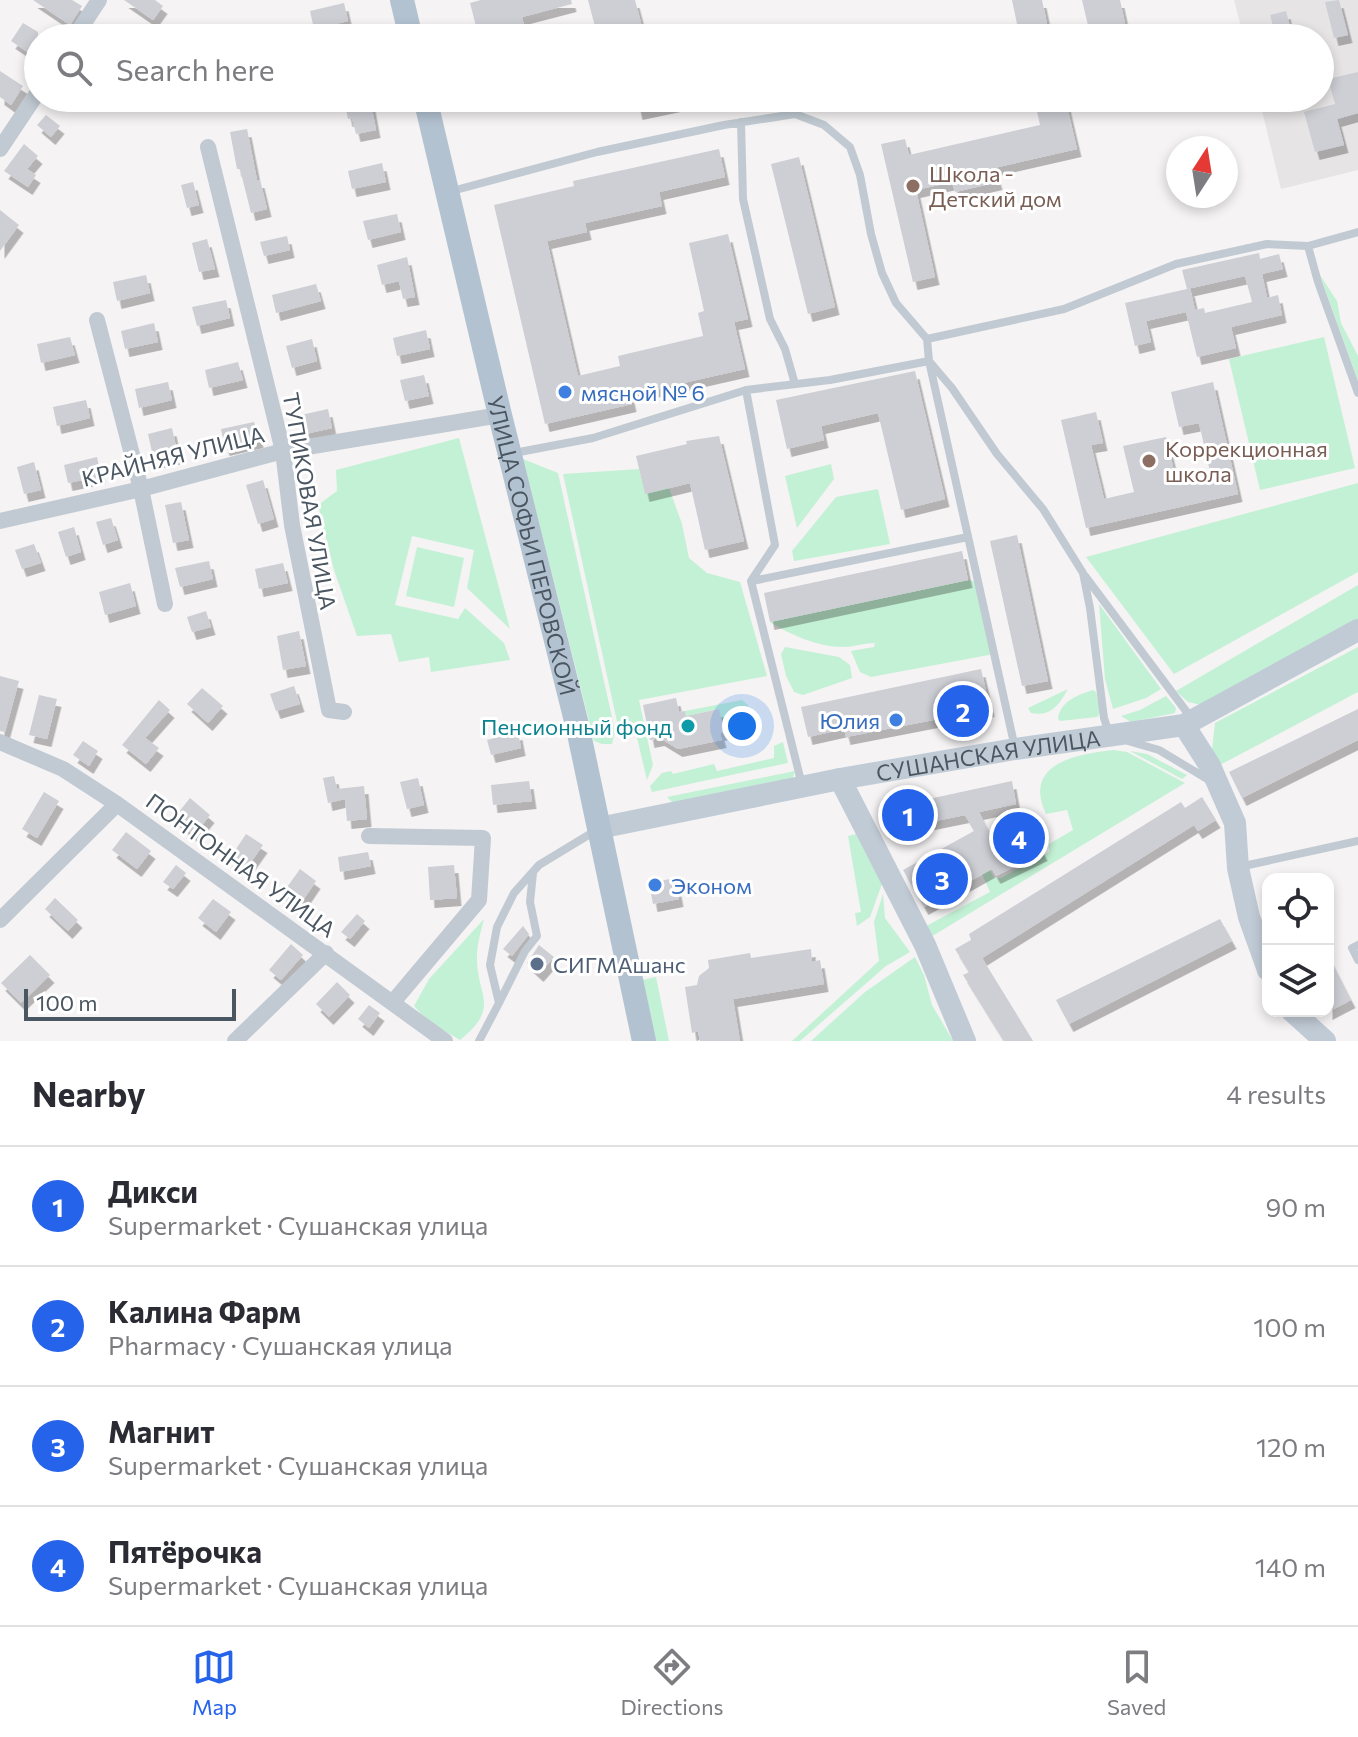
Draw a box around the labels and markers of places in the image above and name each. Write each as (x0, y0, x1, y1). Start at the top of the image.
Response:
place label: Школа - Детский дом (929, 160, 1062, 212)
marker: Школа - Детский дом (904, 177, 922, 195)
place label: мясной № 6 (581, 379, 705, 406)
marker: мясной № 6 (556, 383, 574, 401)
place label: Коррекционная школа (1165, 435, 1328, 487)
marker: Коррекционная школа (1140, 452, 1158, 470)
pin: 2 (937, 681, 989, 741)
place label: Юлия (820, 707, 880, 734)
marker: Юлия (887, 711, 905, 729)
place label: Пенсионный фонд (481, 713, 672, 740)
marker: Пенсионный фонд (679, 717, 697, 735)
pin: 1 (882, 785, 934, 845)
pin: 4 (993, 808, 1045, 868)
pin: 3 (916, 849, 968, 909)
place label: Эконом (671, 872, 752, 899)
marker: Эконом (646, 876, 664, 894)
place label: СИГМАшанс (553, 951, 686, 978)
marker: СИГМАшанс (528, 955, 546, 973)

